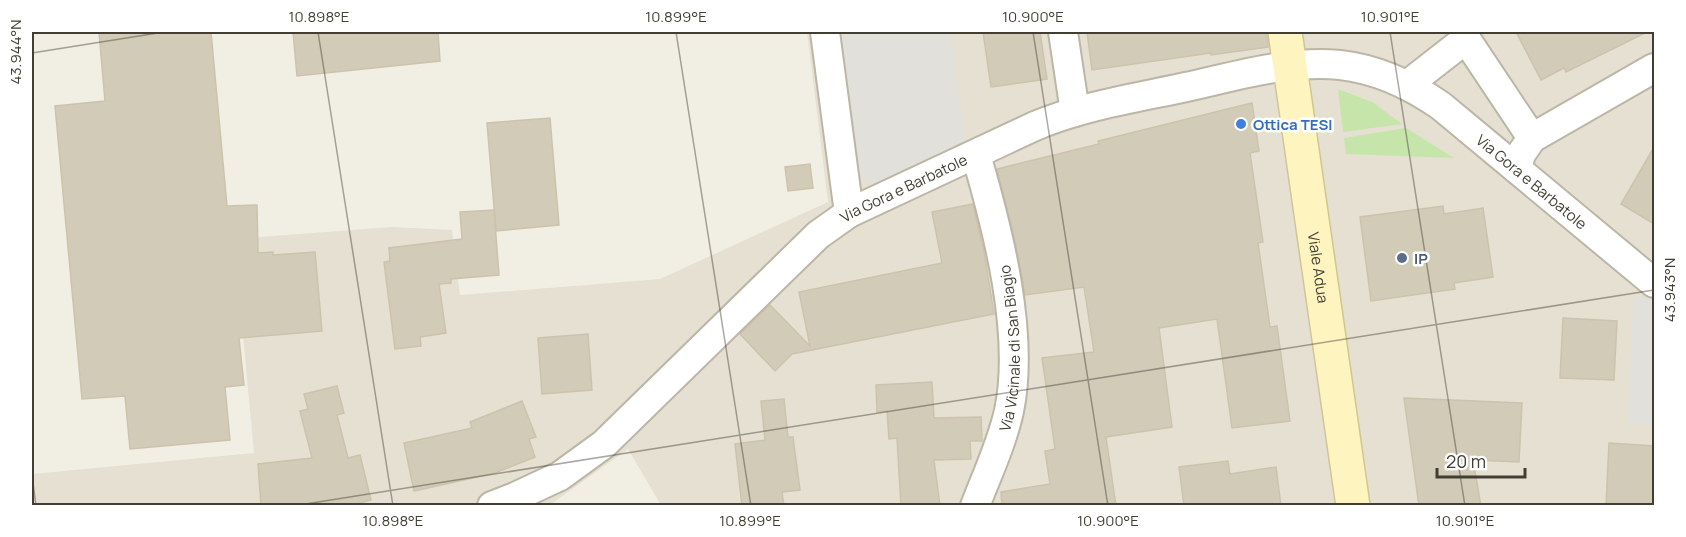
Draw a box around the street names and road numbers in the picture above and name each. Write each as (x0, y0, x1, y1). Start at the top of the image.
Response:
street label: Via Gora e Barbatole (1472, 129, 1592, 234)
street label: Via Gora e Barbatole (835, 149, 971, 227)
street label: Viale Adua (1303, 231, 1334, 305)
street label: Via Vicinale di San Biagio (993, 263, 1024, 434)

